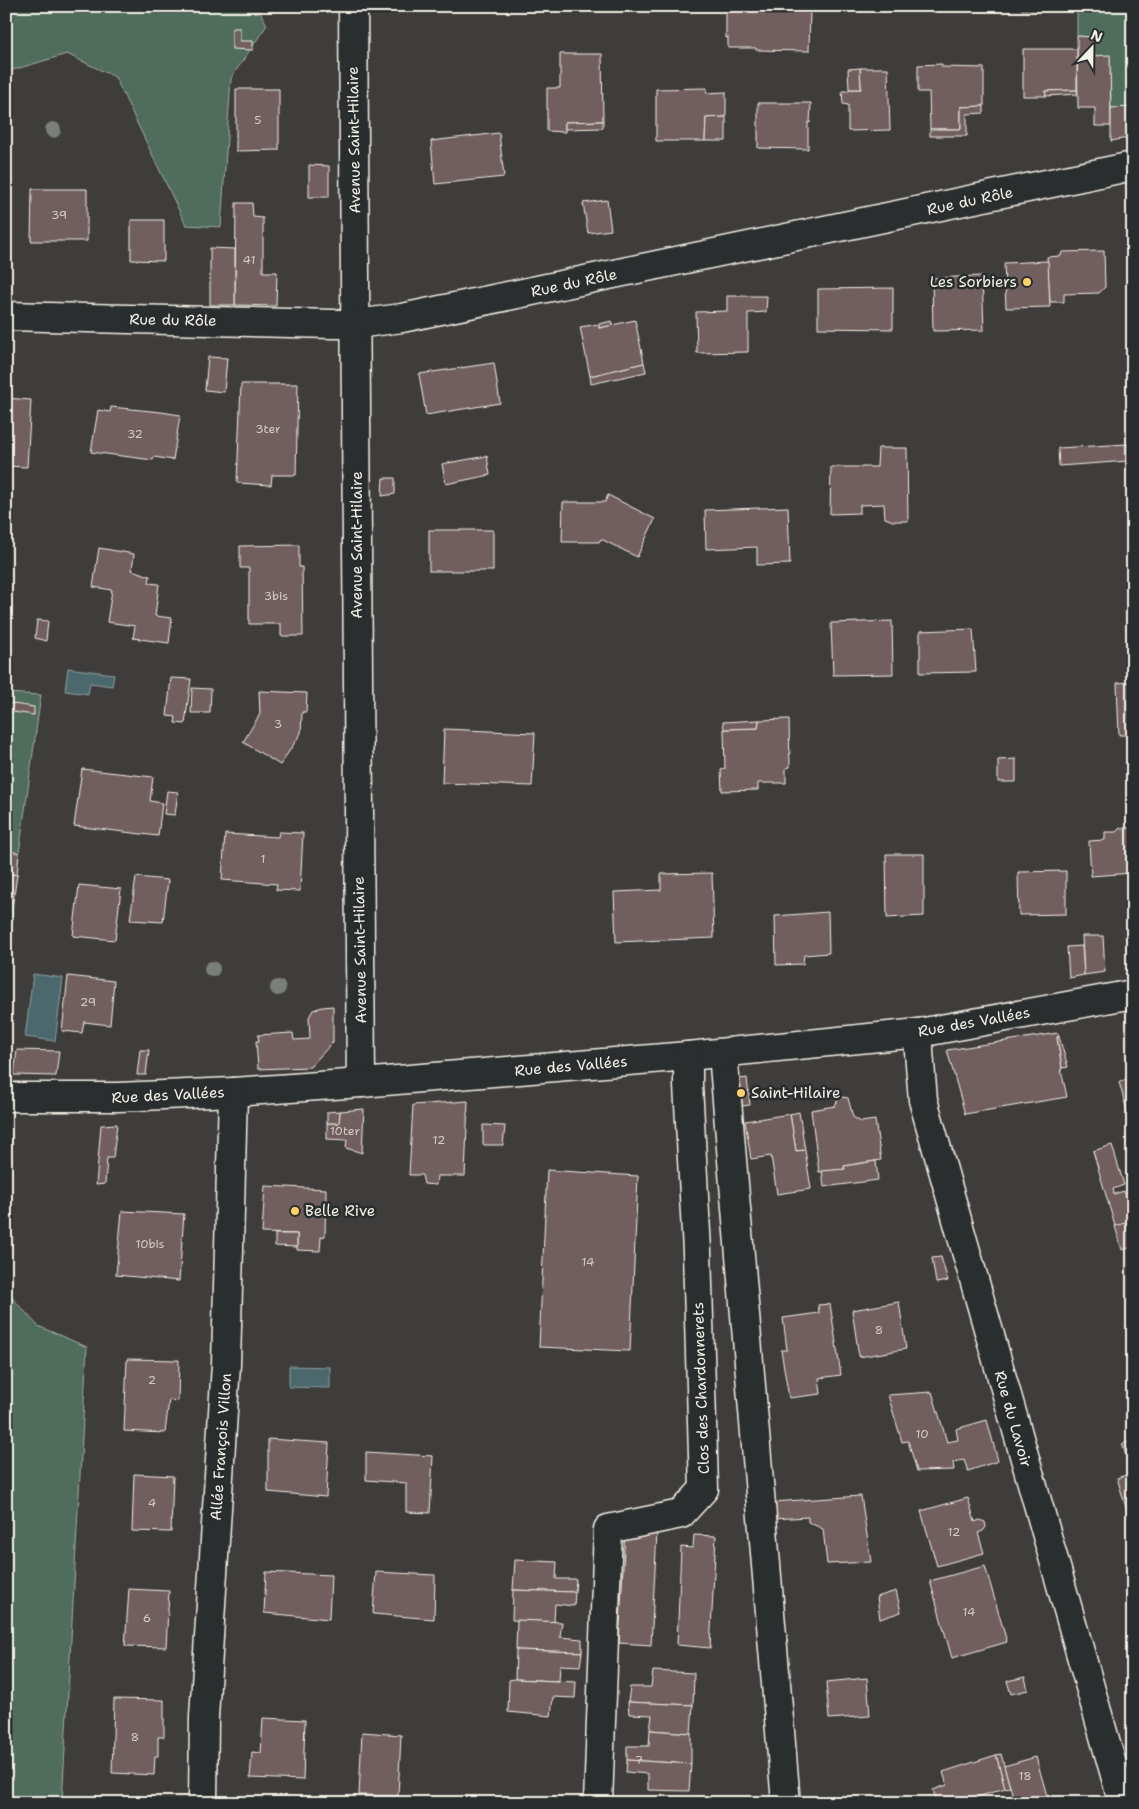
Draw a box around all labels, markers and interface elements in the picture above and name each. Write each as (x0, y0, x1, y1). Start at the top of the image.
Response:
north arrow (1066, 22, 1116, 72)
text: N (1088, 26, 1105, 46)
street label: Avenue Saint-Hilaire (343, 66, 365, 214)
house number: 5 (254, 112, 262, 128)
street label: Rue du Rôle (925, 182, 1015, 220)
house number: 39 (51, 207, 67, 223)
house number: 41 (243, 252, 255, 268)
street label: Rue du Rôle (529, 264, 619, 302)
place label: Les Sorbiers (930, 272, 1017, 292)
marker: Les Sorbiers (1021, 276, 1033, 288)
street label: Rue du Rôle (129, 309, 217, 331)
house number: 3ter (255, 421, 281, 437)
house number: 32 (127, 426, 143, 442)
street label: Avenue Saint-Hilaire (347, 471, 367, 619)
house number: 3bis (264, 588, 288, 604)
house number: 3 (274, 716, 282, 732)
house number: 1 (260, 851, 266, 867)
street label: Avenue Saint-Hilaire (349, 876, 371, 1024)
house number: 29 (80, 994, 96, 1010)
street label: Rue des Vallées (916, 1002, 1032, 1042)
street label: Rue des Vallées (514, 1051, 628, 1081)
street label: Rue des Vallées (111, 1082, 225, 1108)
place label: Saint-Hilaire (751, 1083, 840, 1103)
marker: Saint-Hilaire (735, 1087, 747, 1099)
house number: 10ter (330, 1123, 360, 1139)
house number: 12 (433, 1132, 445, 1148)
place label: Belle Rive (305, 1201, 375, 1221)
marker: Belle Rive (289, 1205, 301, 1217)
house number: 10bis (135, 1236, 165, 1252)
house number: 14 (582, 1254, 594, 1270)
street label: Clos des Chardonnerets (688, 1302, 714, 1474)
house number: 8 (875, 1322, 883, 1338)
street label: Rue du Lavoir (990, 1368, 1036, 1470)
house number: 2 (148, 1372, 156, 1388)
street label: Allée François Villon (206, 1373, 236, 1521)
house number: 10 (915, 1426, 929, 1442)
house number: 4 (148, 1495, 156, 1511)
house number: 12 (948, 1524, 960, 1540)
house number: 14 (963, 1604, 975, 1620)
house number: 6 (143, 1610, 151, 1626)
house number: 8 (131, 1729, 139, 1745)
house number: 7 (635, 1752, 643, 1768)
house number: 18 (1018, 1768, 1032, 1784)

